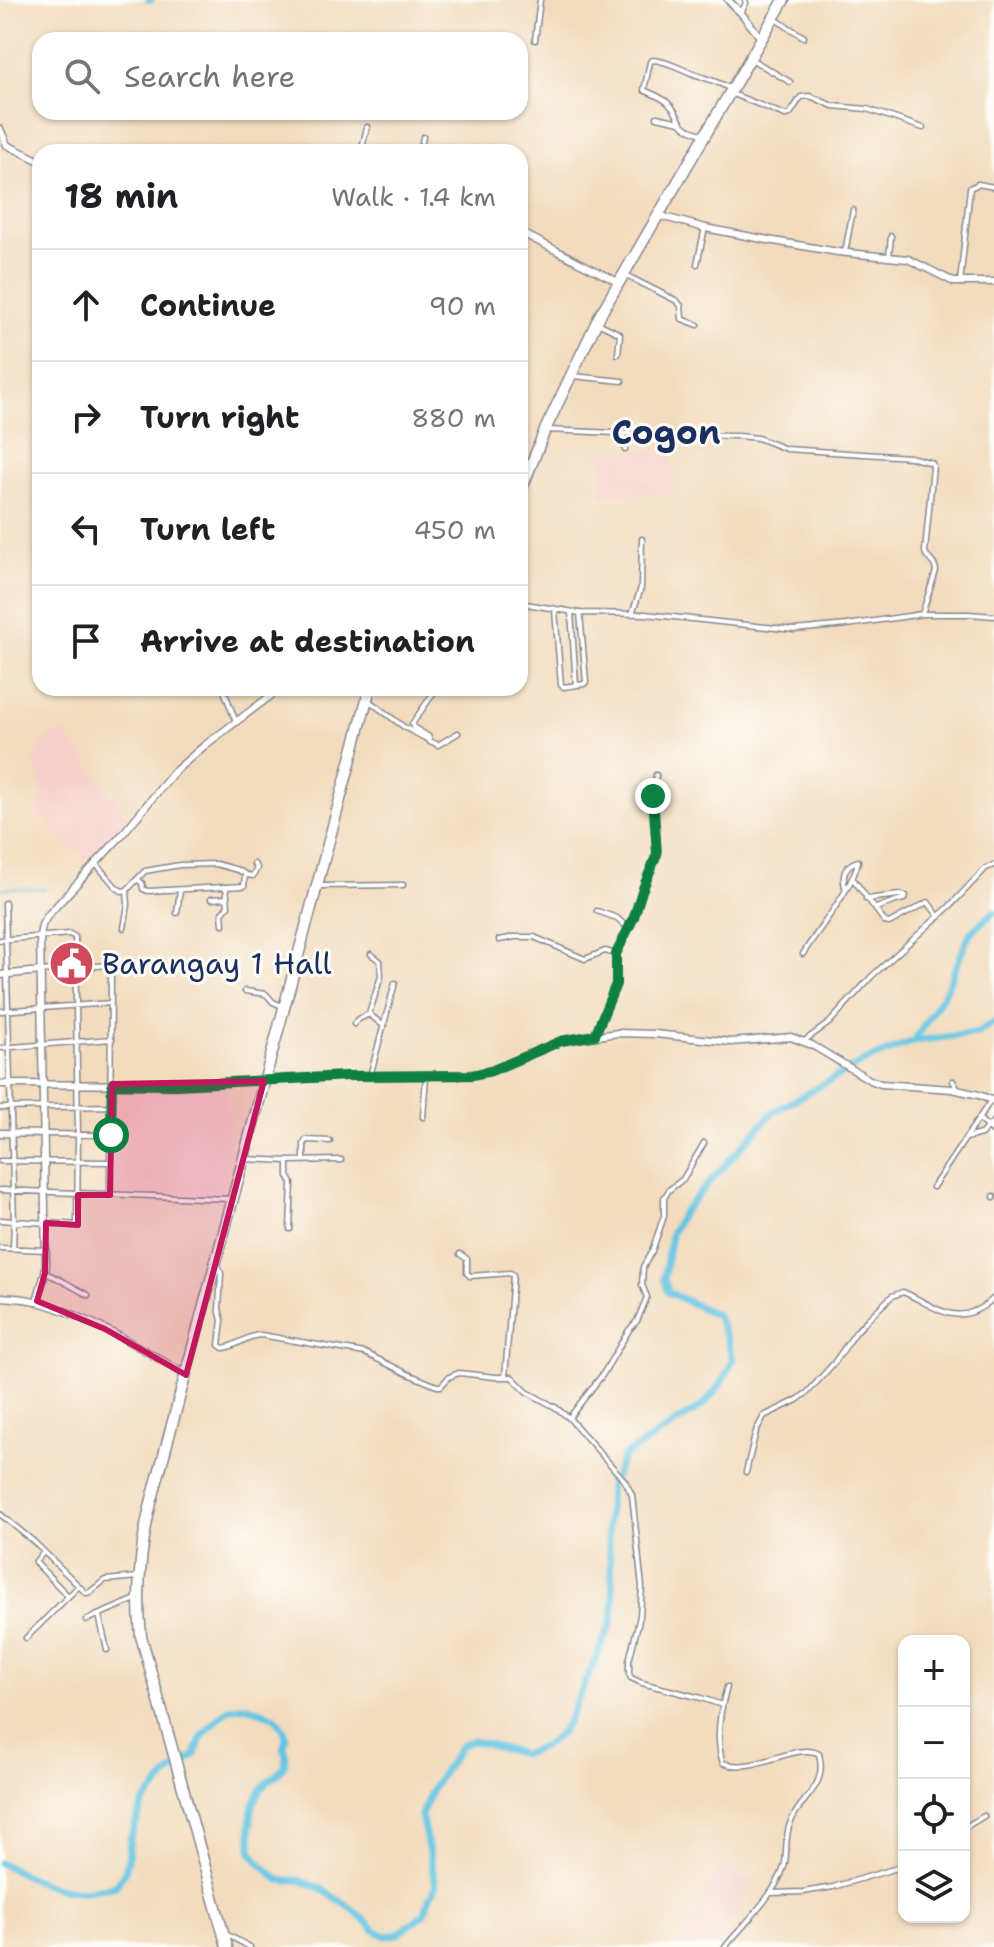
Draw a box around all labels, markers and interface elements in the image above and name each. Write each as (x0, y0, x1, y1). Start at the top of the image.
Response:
search box (32, 32, 528, 120)
icon: search (60, 54, 104, 98)
text: Search here (124, 56, 295, 97)
text: 18 min (64, 173, 178, 219)
text: Walk · 1.4 km (331, 179, 496, 214)
icon: ahead (64, 283, 108, 327)
text: Continue (140, 285, 276, 326)
text: 90 m (429, 288, 496, 323)
icon: right (64, 395, 108, 439)
text: Turn right (140, 397, 299, 438)
text: 880 m (411, 400, 496, 435)
district label: Cogon (611, 409, 721, 455)
icon: left (64, 507, 108, 551)
text: Turn left (140, 509, 275, 550)
text: 450 m (413, 512, 496, 547)
icon: arrive (64, 619, 108, 663)
text: Arrive at destination (140, 621, 475, 662)
route end (635, 778, 671, 814)
public building icon: Barangay 1 Hall (47, 939, 95, 987)
place label: Barangay 1 Hall (102, 943, 331, 984)
route start (93, 1117, 129, 1153)
map controls (898, 1635, 970, 1923)
button: + (898, 1635, 970, 1707)
button: − (898, 1707, 970, 1779)
button: locate (898, 1779, 970, 1851)
button: layers (898, 1851, 970, 1923)

